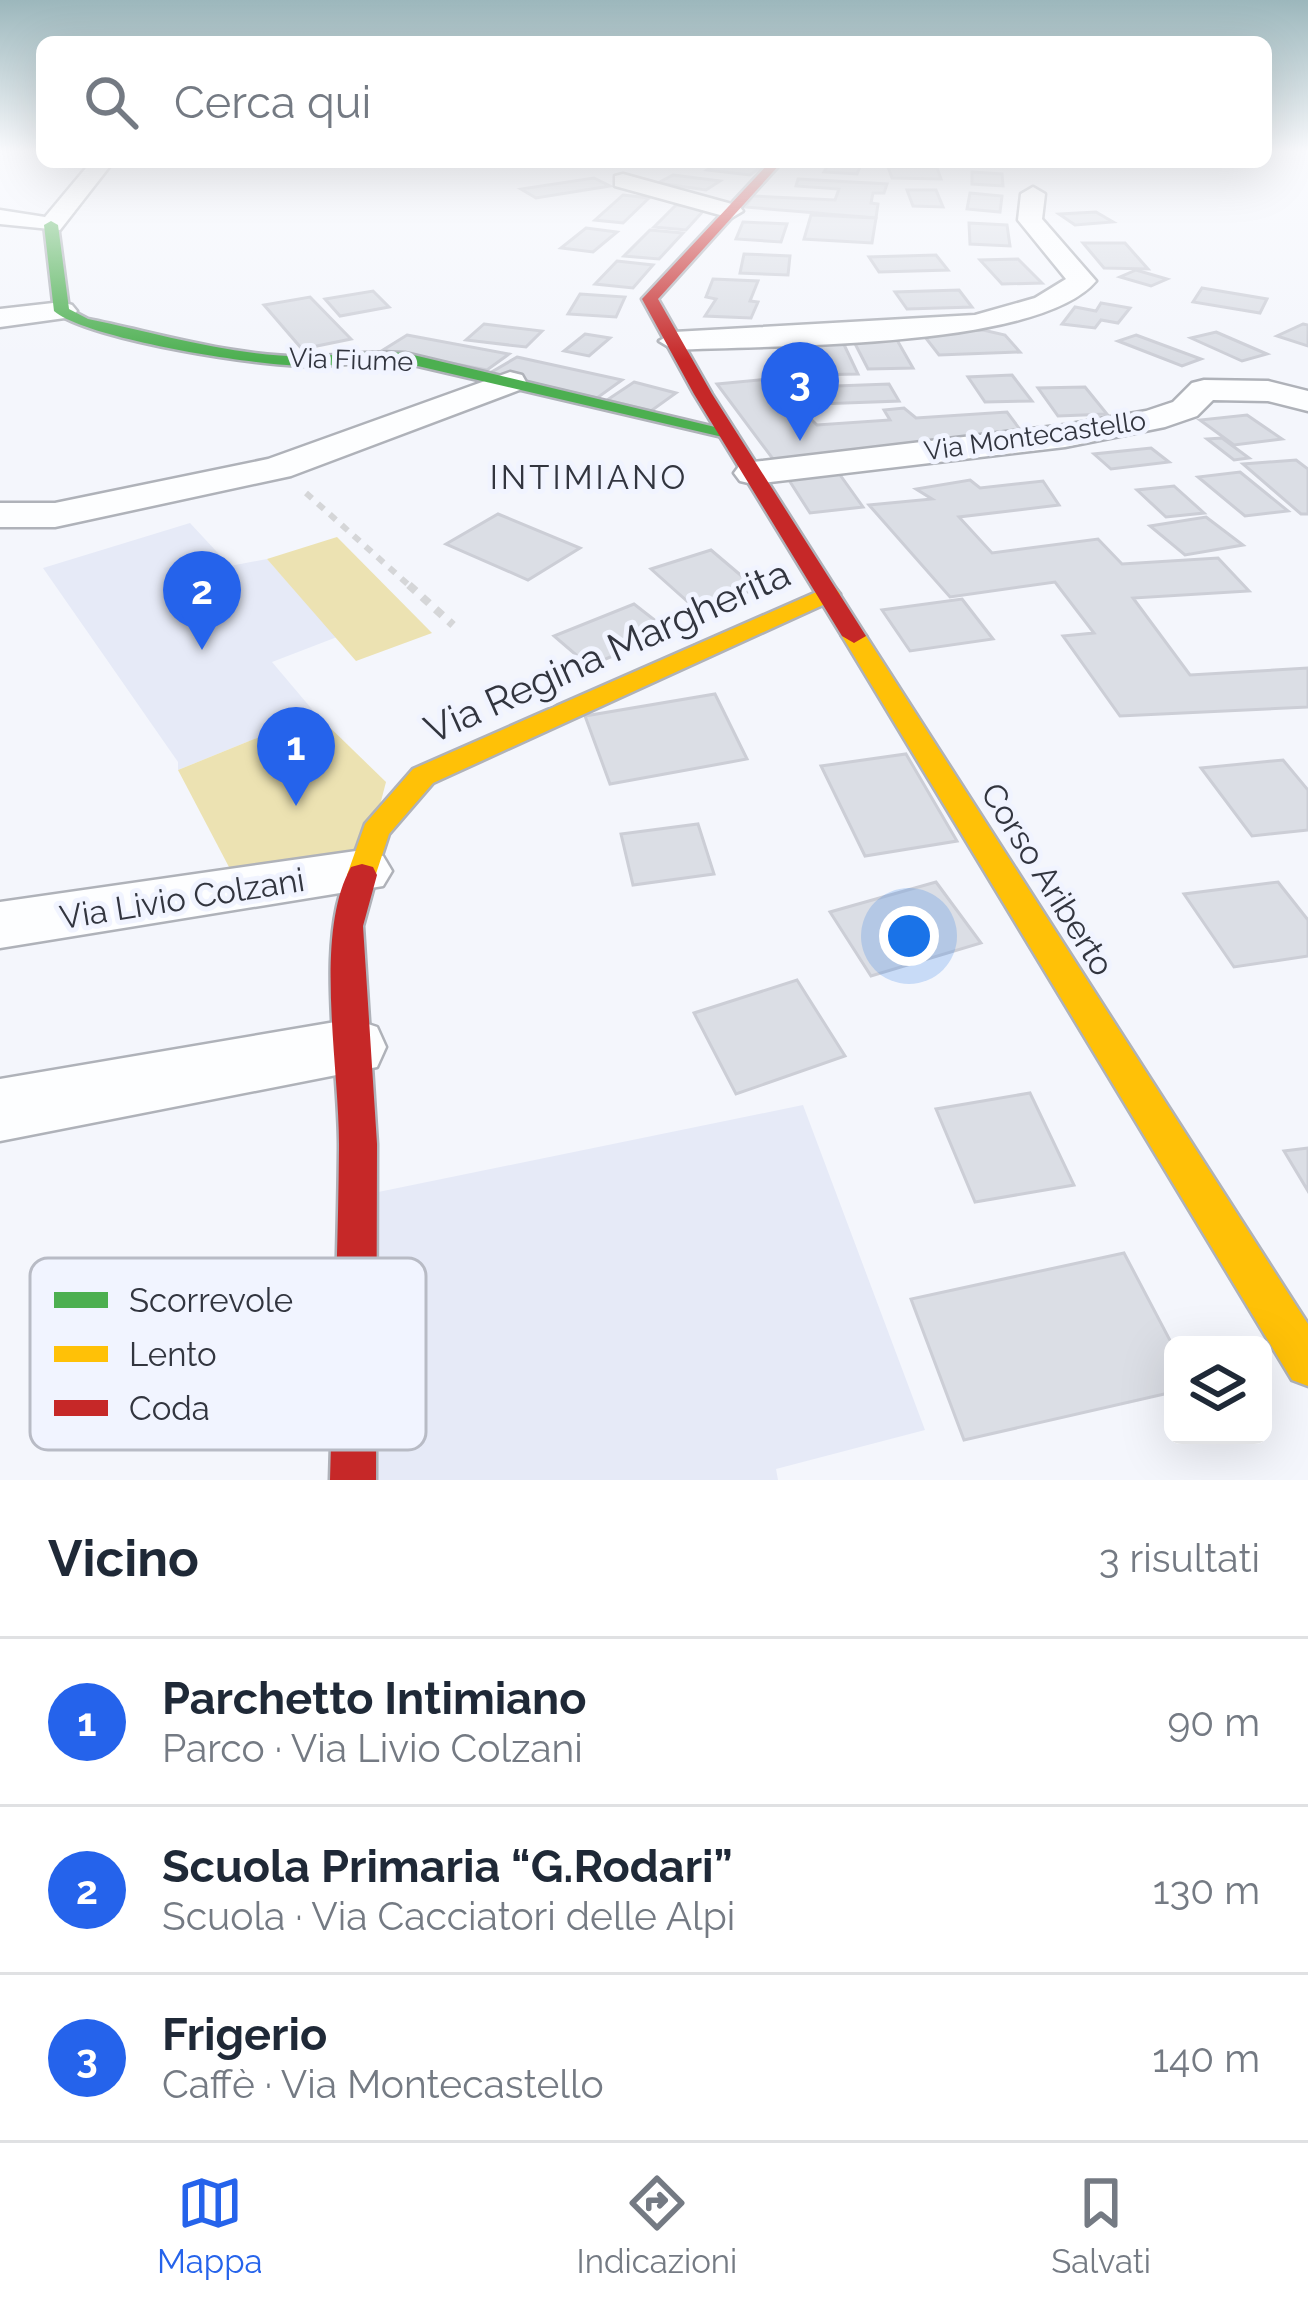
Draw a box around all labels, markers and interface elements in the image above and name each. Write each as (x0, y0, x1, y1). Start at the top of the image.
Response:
search box (36, 36, 1272, 168)
icon: search (78, 69, 144, 135)
text: Cerca qui (174, 76, 371, 129)
street label: Via Fiume (288, 342, 414, 377)
pin: 3 (761, 342, 839, 441)
street label: Via Montecastello (922, 405, 1148, 466)
district label: INTIMIANO (490, 458, 688, 497)
street label: Via Regina Margherita (417, 550, 797, 752)
pin: 2 (163, 551, 241, 650)
pin: 1 (257, 707, 335, 806)
street label: Corso Ariberto (973, 776, 1122, 983)
street label: Via Livio Colzani (57, 860, 307, 937)
your location (879, 906, 939, 966)
legend (30, 1258, 426, 1450)
text: Scorrevole (129, 1281, 293, 1320)
text: Lento (129, 1335, 217, 1374)
map controls (1164, 1336, 1272, 1444)
button: layers (1164, 1336, 1272, 1444)
text: Coda (129, 1389, 210, 1428)
text: Vicino (48, 1528, 199, 1588)
text: 3 risultati (1099, 1535, 1260, 1581)
text: Parchetto Intimiano (162, 1672, 587, 1725)
text: 1 (77, 1699, 97, 1745)
text: 90 m (1167, 1699, 1260, 1745)
text: Parco · Via Livio Colzani (162, 1725, 583, 1771)
text: Scuola Primaria “G.Rodari” (162, 1840, 733, 1893)
text: 2 (76, 1867, 98, 1913)
text: 130 m (1153, 1867, 1260, 1913)
text: Scuola · Via Cacciatori delle Alpi (162, 1893, 735, 1939)
text: Frigerio (162, 2008, 327, 2061)
text: 3 (76, 2035, 98, 2081)
text: 140 m (1152, 2035, 1260, 2081)
text: Caffè · Via Montecastello (162, 2061, 604, 2107)
tab: Mappa (157, 2170, 262, 2281)
tab: Indicazioni (577, 2170, 737, 2281)
tab: Salvati (1051, 2170, 1151, 2281)

